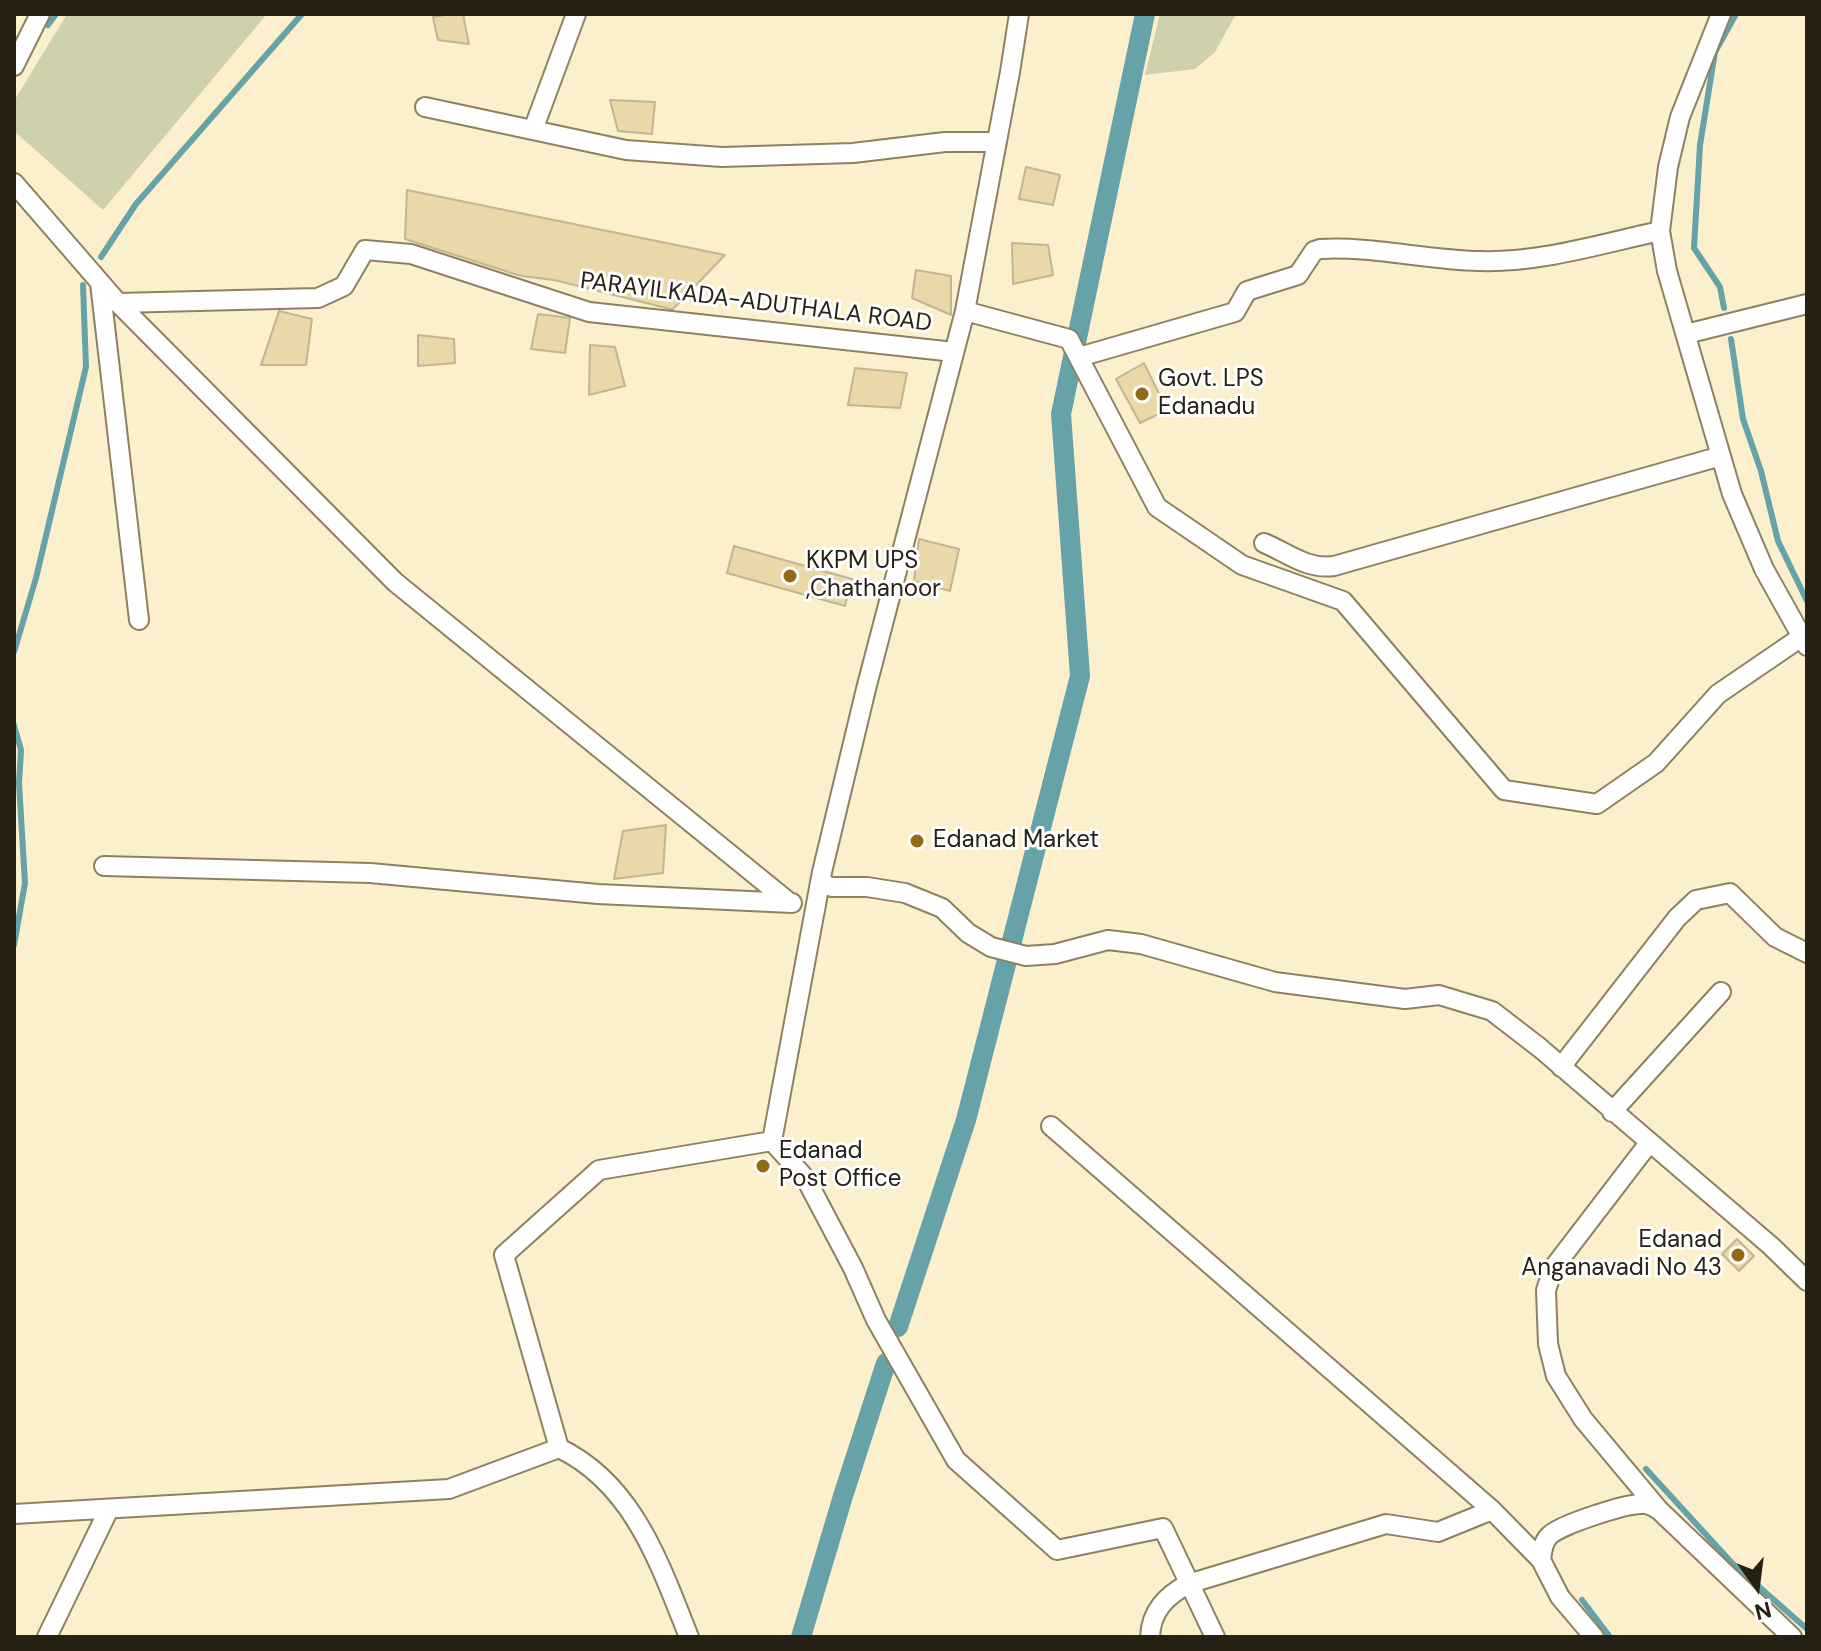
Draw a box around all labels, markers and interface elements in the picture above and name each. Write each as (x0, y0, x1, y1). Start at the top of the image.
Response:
street label: PARAYILKADA-ADUTHALA ROAD (579, 267, 933, 339)
place label: Govt. LPS Edanadu (1158, 366, 1264, 422)
marker: Govt. LPS Edanadu (1133, 385, 1151, 403)
place label: KKPM UPS ,Chathanoor (806, 548, 941, 604)
marker: KKPM UPS ,Chathanoor (781, 567, 799, 585)
place label: Edanad Market (933, 827, 1099, 855)
marker: Edanad Market (908, 832, 926, 850)
place label: Edanad Post Office (779, 1138, 901, 1194)
marker: Edanad Post Office (754, 1157, 772, 1175)
place label: Edanad Anganavadi No 43 (1521, 1227, 1722, 1283)
marker: Edanad Anganavadi No 43 (1729, 1246, 1747, 1264)
north arrow (1717, 1547, 1797, 1627)
text: N (1752, 1595, 1774, 1627)

